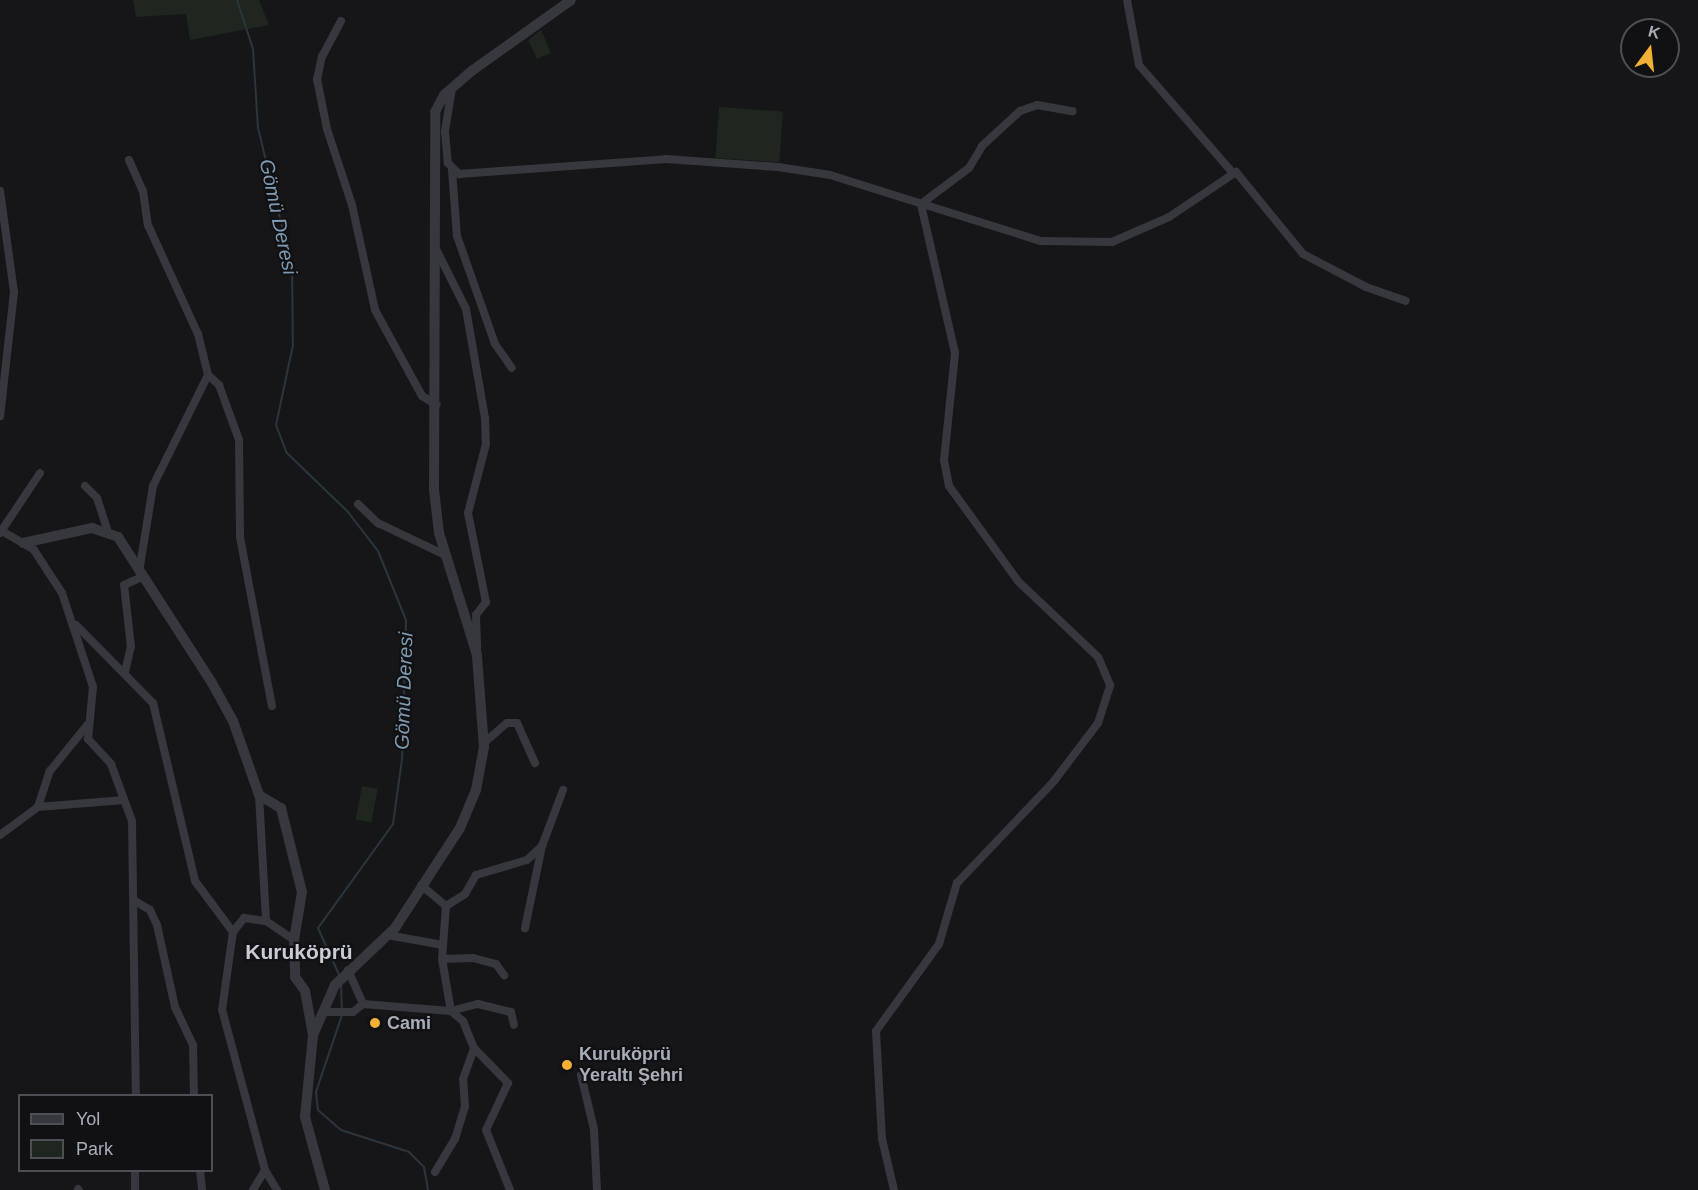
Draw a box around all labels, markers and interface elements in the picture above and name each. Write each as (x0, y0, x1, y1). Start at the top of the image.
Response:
north arrow (1620, 18, 1680, 78)
text: K (1646, 22, 1662, 42)
water label: Gömü Deresi (254, 157, 302, 277)
water label: Gömü Deresi (390, 632, 418, 750)
district label: Kuruköprü (245, 939, 353, 965)
place label: Cami (387, 1012, 431, 1034)
marker: Cami (368, 1016, 382, 1030)
place label: Kuruköprü Yeraltı Şehri (579, 1044, 683, 1086)
marker: Kuruköprü Yeraltı Şehri (560, 1058, 574, 1072)
legend (18, 1094, 213, 1172)
text: Yol (76, 1109, 100, 1129)
text: Park (76, 1139, 113, 1159)

